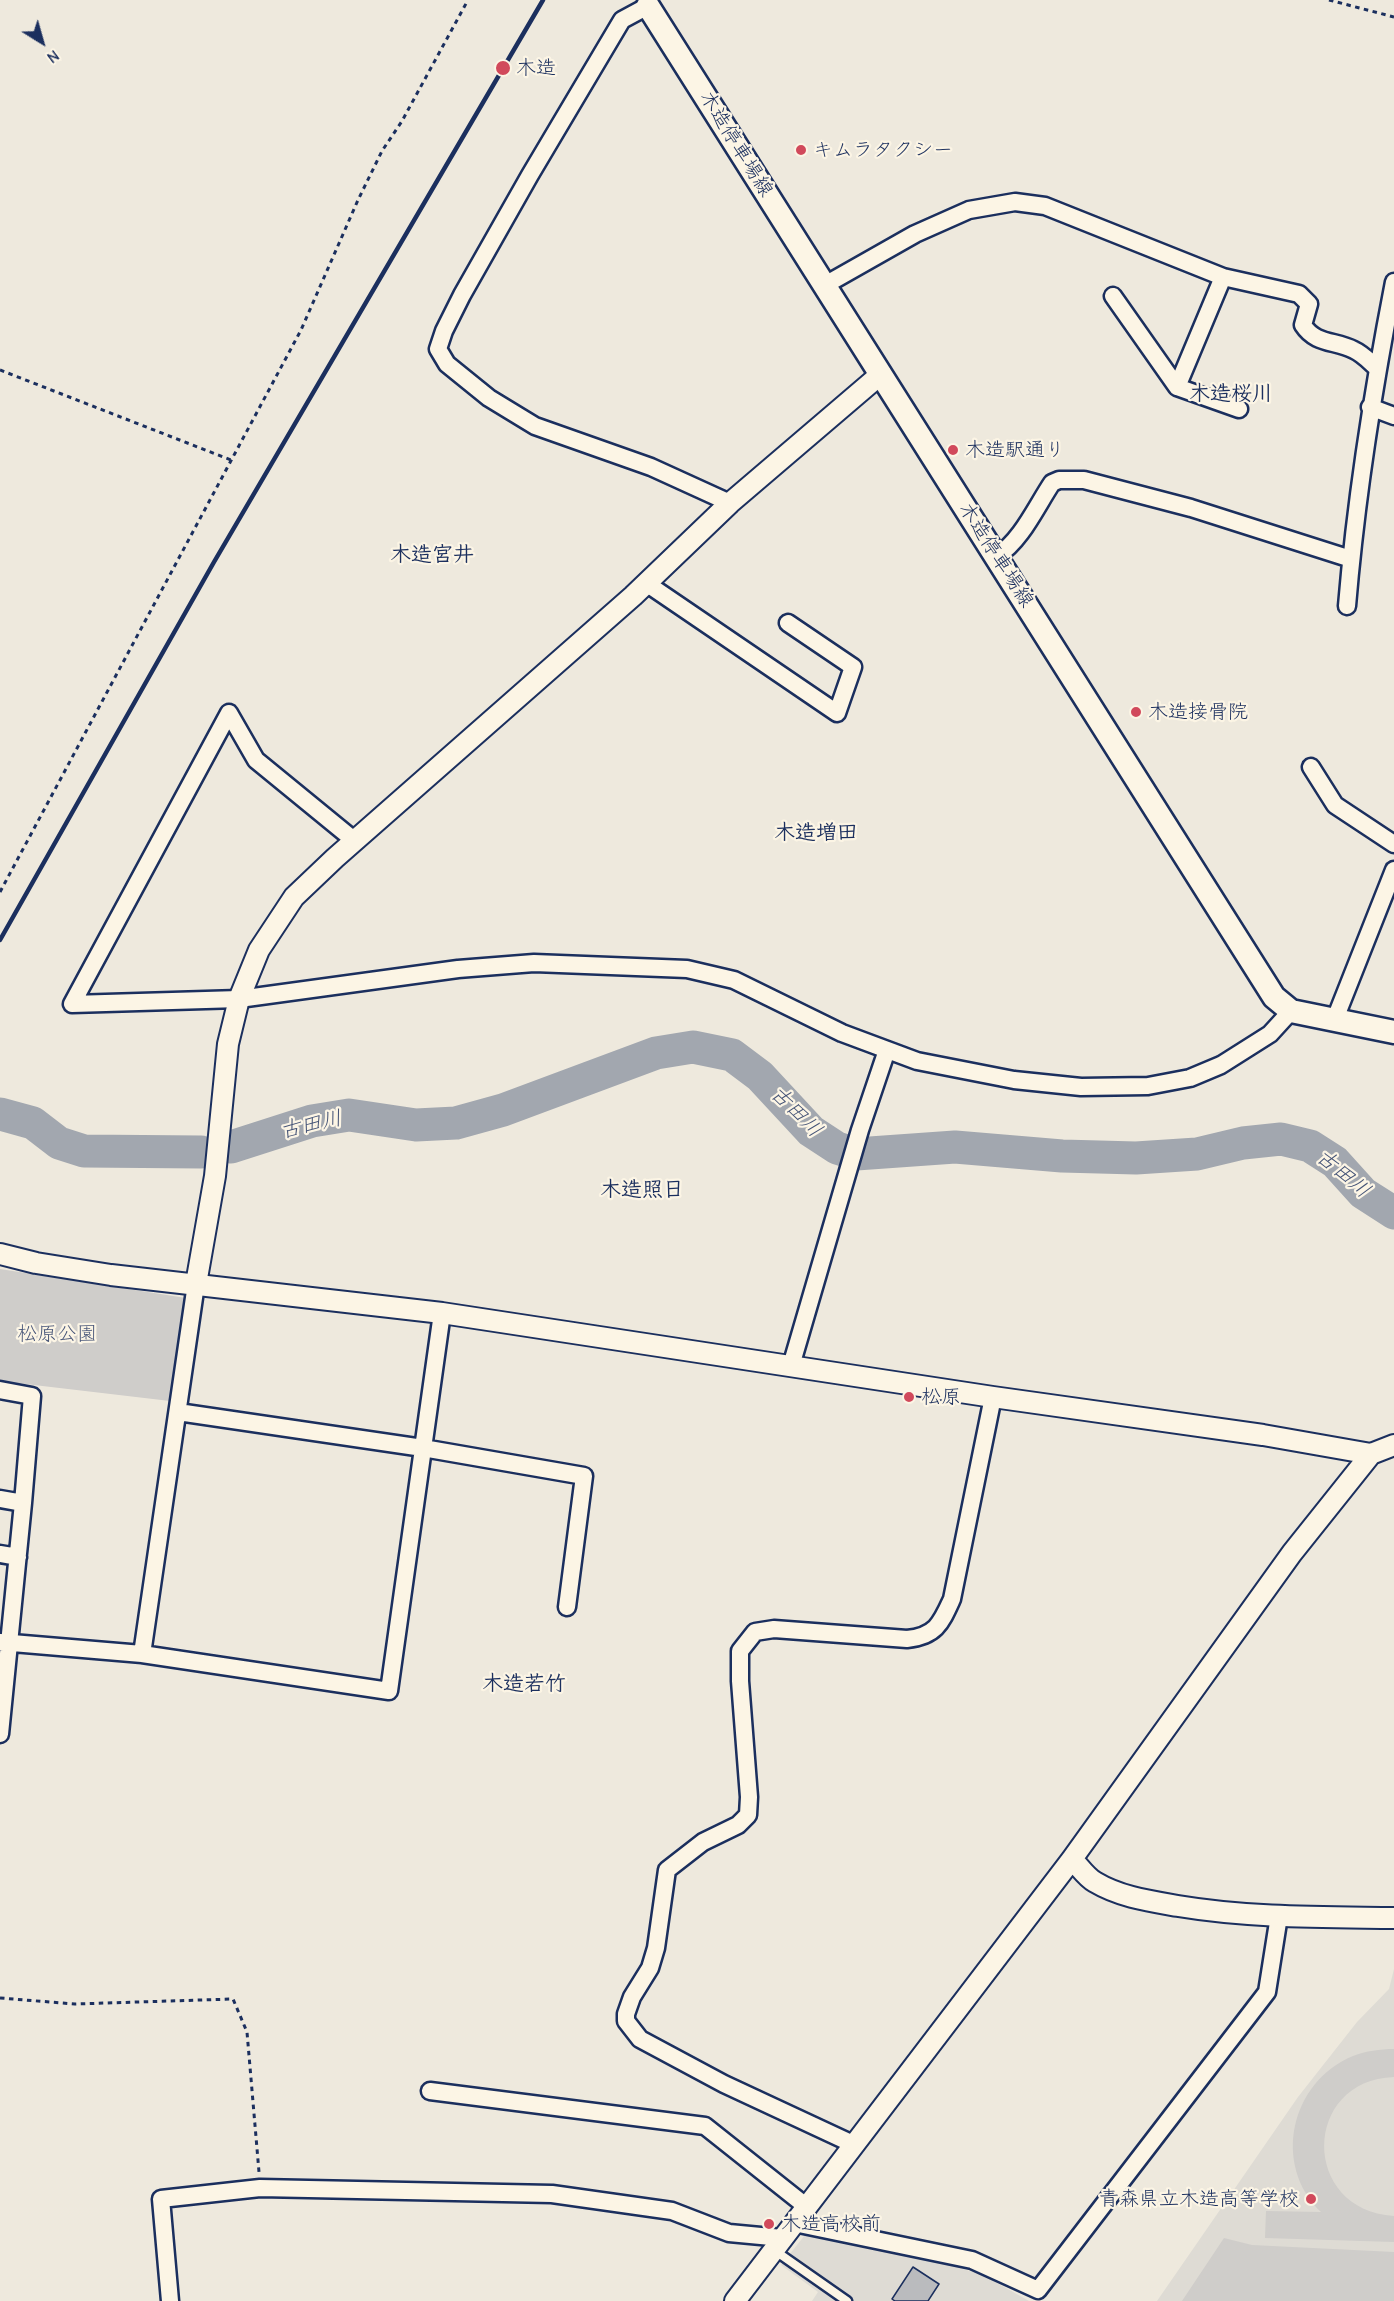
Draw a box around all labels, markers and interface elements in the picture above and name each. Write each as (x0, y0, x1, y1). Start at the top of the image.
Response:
north arrow (12, 12, 72, 72)
text: N (43, 46, 62, 67)
place label: 木造 (516, 56, 556, 80)
marker: 木造 (494, 59, 512, 77)
street label: 木造停車場線 (694, 87, 778, 201)
place label: キムラタクシー (813, 138, 953, 162)
marker: キムラタクシー (794, 143, 808, 157)
district label: 木造桜川 (1189, 381, 1273, 407)
place label: 木造駅通り (965, 438, 1065, 462)
marker: 木造駅通り (946, 443, 960, 457)
street label: 木造停車場線 (953, 498, 1039, 612)
district label: 木造宮井 (390, 542, 474, 568)
place label: 木造接骨院 (1148, 700, 1248, 724)
marker: 木造接骨院 (1129, 705, 1143, 719)
district label: 木造増田 (774, 820, 858, 846)
water label: 古田川 (765, 1081, 827, 1143)
water label: 古田川 (277, 1106, 345, 1144)
water label: 古田川 (1311, 1144, 1375, 1204)
district label: 木造照日 (600, 1177, 684, 1203)
park label: 松原公園 (17, 1322, 97, 1346)
place label: 松原 (921, 1385, 961, 1409)
marker: 松原 (902, 1390, 916, 1404)
district label: 木造若竹 (482, 1671, 566, 1697)
place label: 青森県立木造高等学校 (1099, 2187, 1299, 2211)
marker: 青森県立木造高等学校 (1304, 2192, 1318, 2206)
place label: 木造高校前 (781, 2212, 881, 2236)
marker: 木造高校前 (762, 2217, 776, 2231)

